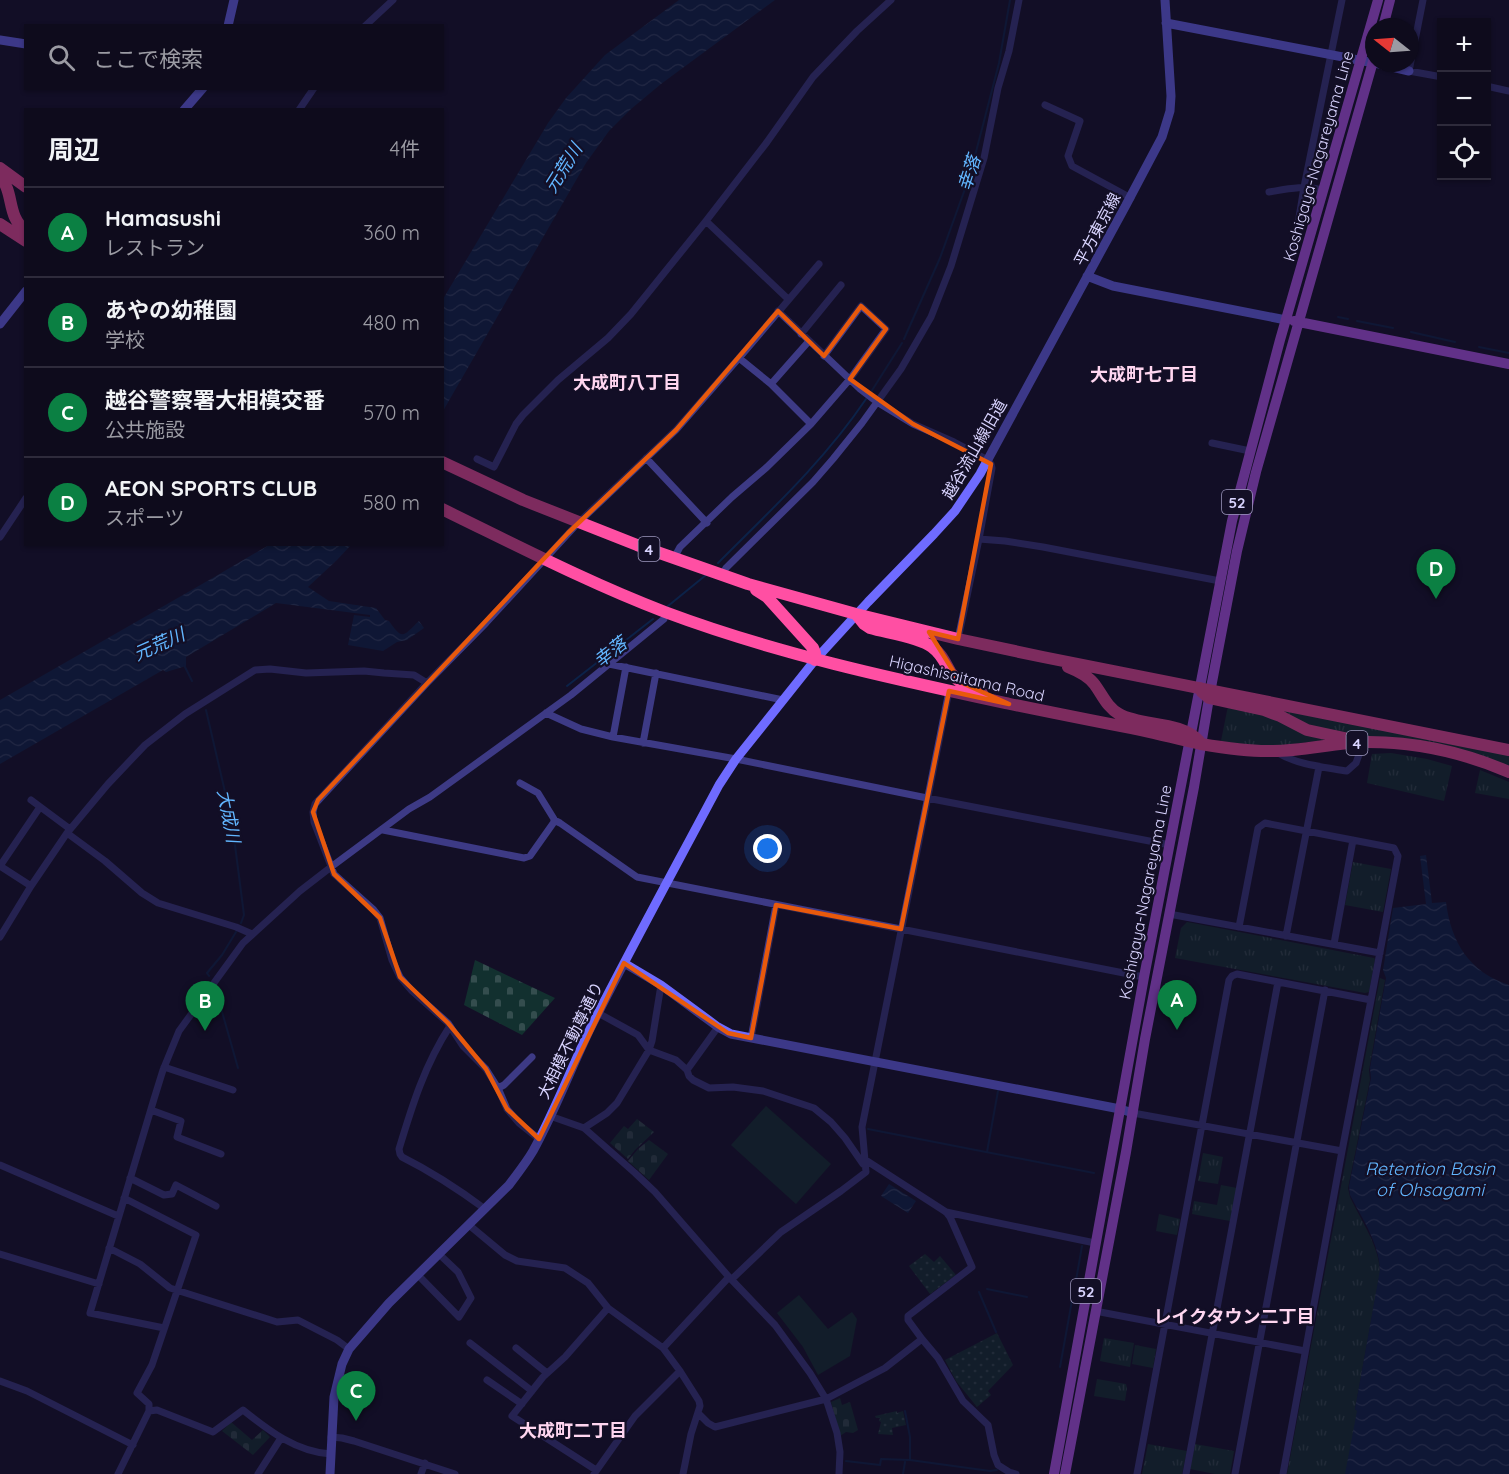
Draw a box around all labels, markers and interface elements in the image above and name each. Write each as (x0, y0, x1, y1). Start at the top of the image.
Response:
north arrow (1365, 18, 1419, 72)
map controls (1437, 18, 1491, 180)
button: + (1437, 18, 1491, 72)
search box (24, 24, 444, 90)
icon: search (45, 41, 78, 74)
text: ここで検索 (93, 45, 203, 73)
street label: Koshigaya-Nagareyama Line (1278, 48, 1358, 264)
button: − (1437, 72, 1491, 126)
button: locate (1437, 126, 1491, 180)
text: 周辺 (48, 133, 100, 166)
text: 4件 (389, 136, 420, 161)
water label: 元荒川 (539, 137, 588, 197)
water label: 幸落 (953, 149, 986, 194)
street label: 平方東京線 (1069, 189, 1125, 269)
text: Hamasushi (105, 204, 221, 232)
text: A (61, 220, 74, 245)
text: 360 m (363, 220, 420, 245)
text: レストラン (105, 235, 205, 260)
text: あやの幼稚園 (105, 296, 237, 324)
text: B (61, 310, 74, 335)
text: 480 m (363, 310, 420, 335)
text: 学校 (105, 327, 145, 352)
district label: 大成町七丁目 (1090, 363, 1198, 386)
district label: 大成町八丁目 (573, 371, 681, 394)
text: 越谷警察署大相模交番 (105, 386, 325, 414)
street label: 越谷流山線旧道 (937, 395, 1011, 503)
text: C (61, 400, 74, 425)
text: 570 m (363, 400, 420, 425)
text: 公共施設 (105, 417, 185, 442)
text: AEON SPORTS CLUB (105, 474, 317, 502)
text: D (60, 490, 75, 515)
text: 580 m (363, 490, 420, 515)
road number: 52 (1222, 490, 1252, 514)
text: スポーツ (105, 505, 185, 530)
road number: 4 (638, 537, 660, 561)
pin: D (1416, 550, 1456, 599)
water label: 元荒川 (130, 622, 190, 665)
water label: 幸落 (589, 630, 634, 672)
street label: Higashisaitama Road (887, 650, 1047, 706)
road number: 4 (1346, 731, 1368, 755)
street label: Koshigaya-Nagareyama Line (1114, 783, 1176, 1001)
water label: 大成川 (213, 787, 246, 847)
your location (753, 834, 782, 863)
street label: 大相模不動尊通り (533, 978, 607, 1102)
pin: A (1158, 980, 1196, 1030)
pin: B (186, 982, 224, 1031)
water label: Retention Basin of Ohsagami (1365, 1157, 1496, 1201)
road number: 52 (1071, 1279, 1101, 1303)
district label: レイクタウン二丁目 (1154, 1305, 1314, 1328)
pin: C (336, 1372, 376, 1421)
district label: 大成町二丁目 (519, 1419, 627, 1442)

